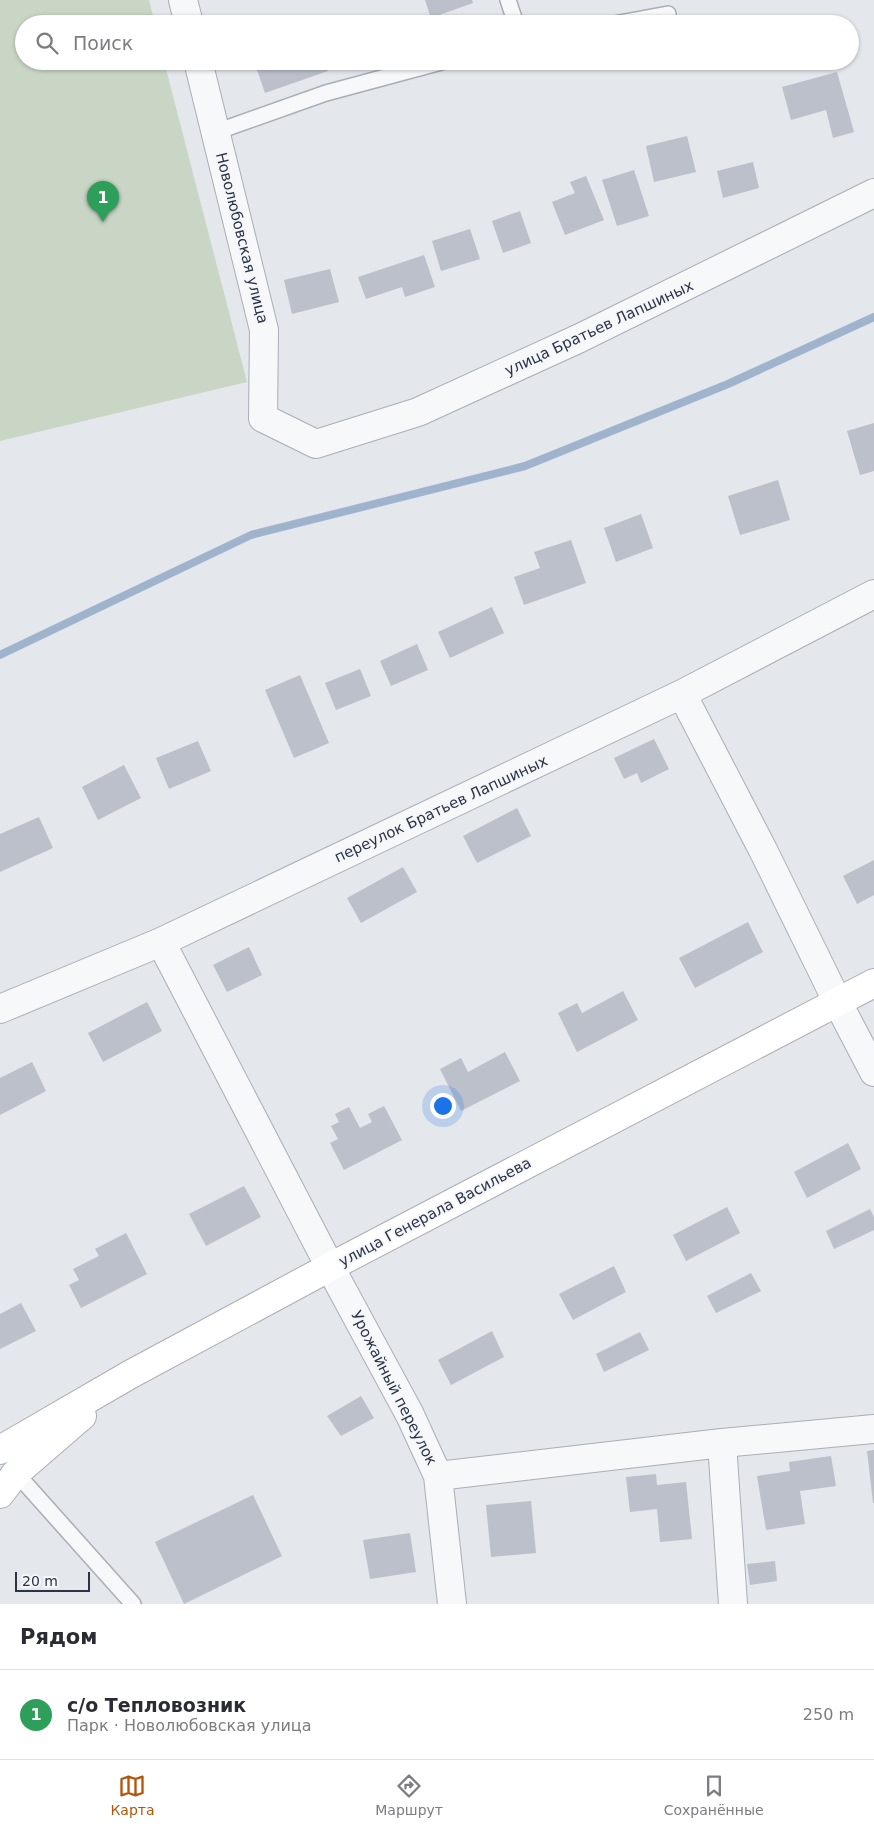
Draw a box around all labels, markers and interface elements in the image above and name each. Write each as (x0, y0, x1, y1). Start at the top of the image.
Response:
search box (15, 15, 859, 70)
icon: search (33, 29, 61, 57)
text: Поиск (73, 32, 133, 54)
street label: Новолюбовская улица (212, 150, 272, 326)
pin: 1 (87, 181, 119, 222)
street label: улица Братьев Лапшиных (502, 276, 696, 380)
street label: переулок Братьев Лапшиных (332, 752, 550, 866)
your location (430, 1093, 456, 1119)
street label: улица Генерала Васильева (336, 1154, 534, 1270)
street label: Урожайный переулок (347, 1308, 441, 1468)
scale bar (15, 1569, 90, 1592)
text: 20 m (22, 1573, 58, 1589)
text: Рядом (20, 1625, 97, 1649)
text: с/о Тепловозник (67, 1694, 246, 1716)
text: 1 (30, 1705, 42, 1724)
text: 250 m (803, 1705, 854, 1724)
text: Парк · Новолюбовская улица (67, 1716, 312, 1735)
tab: Карта (110, 1772, 155, 1818)
tab: Маршрут (375, 1772, 443, 1818)
tab: Сохранённые (664, 1772, 764, 1818)

